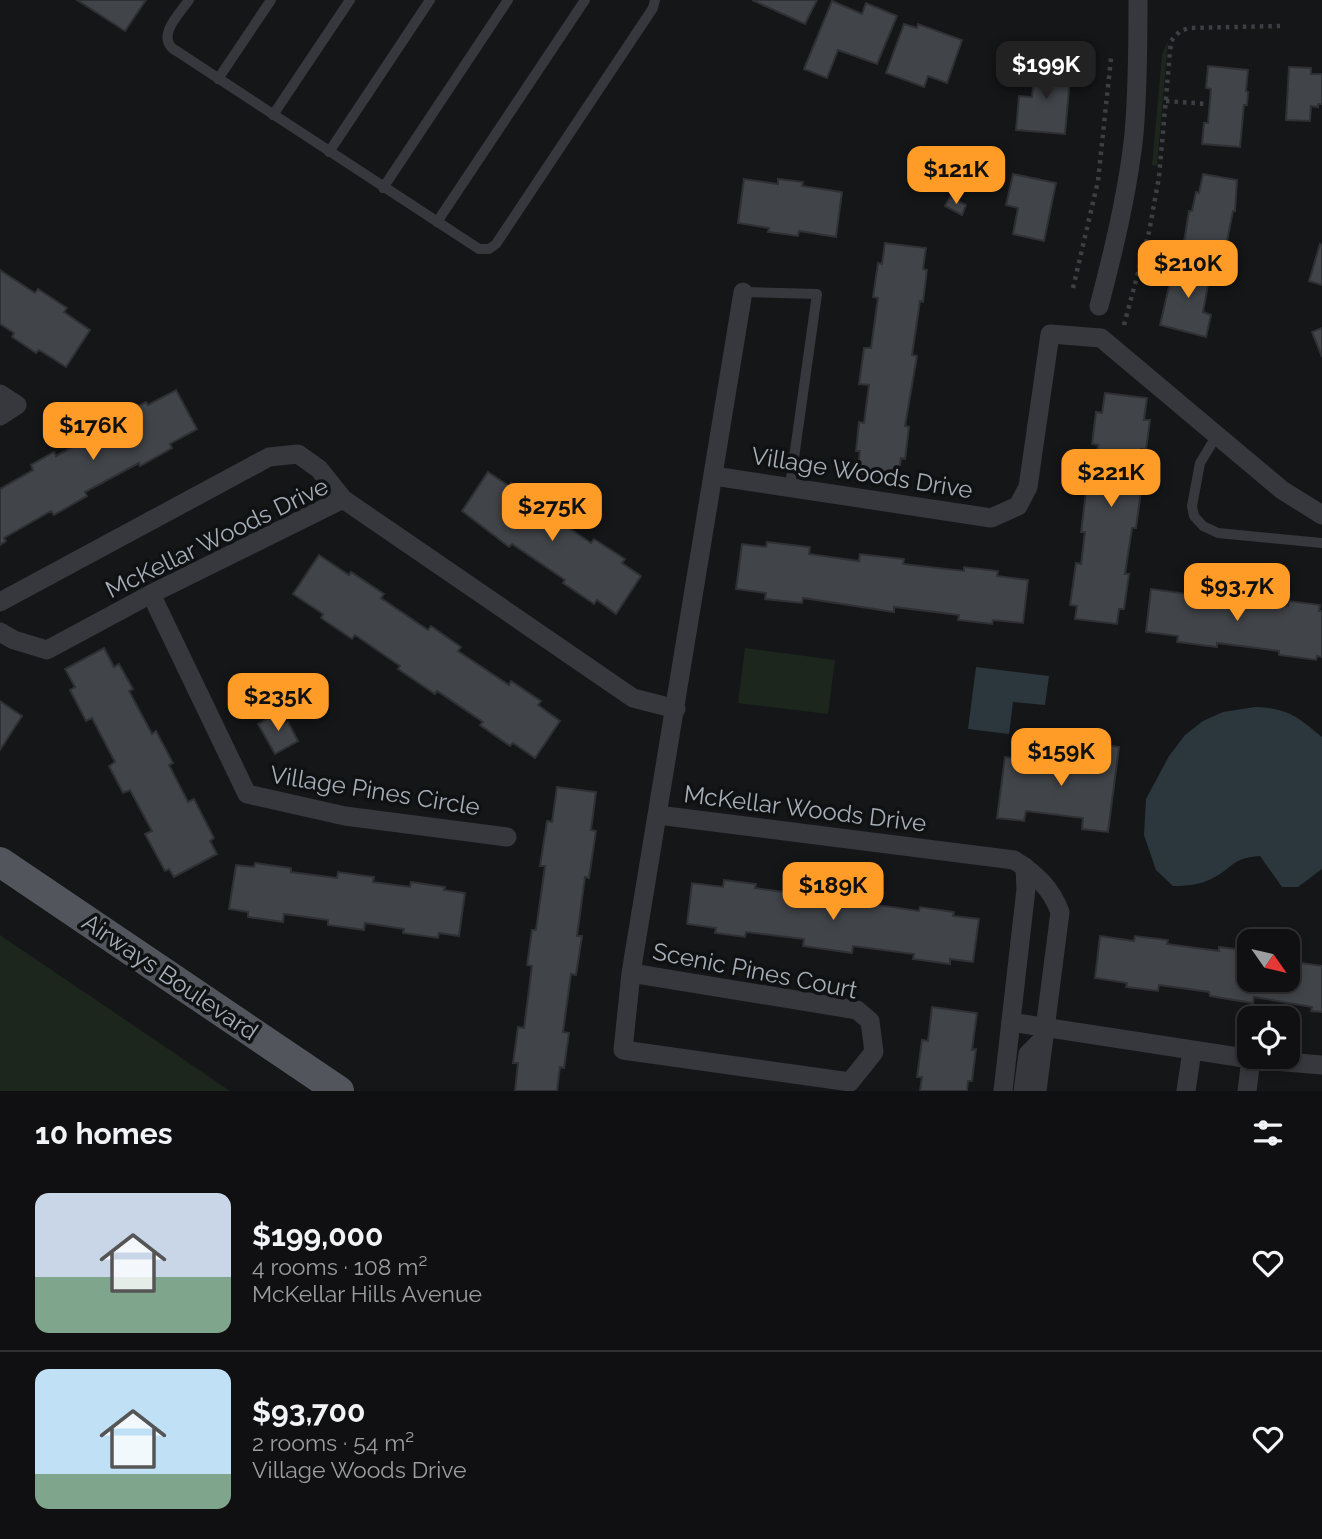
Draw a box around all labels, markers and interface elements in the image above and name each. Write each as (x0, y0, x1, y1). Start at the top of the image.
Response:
pin: $199K (997, 42, 1095, 101)
text: $199K (1012, 50, 1080, 77)
pin: $121K (907, 146, 1005, 206)
text: $121K (923, 155, 989, 182)
pin: $210K (1139, 240, 1237, 300)
text: $210K (1154, 249, 1222, 276)
pin: $176K (44, 402, 142, 462)
text: $176K (59, 411, 127, 438)
street label: Village Woods Drive (749, 441, 975, 504)
pin: $221K (1062, 449, 1160, 509)
text: $221K (1077, 458, 1145, 485)
street label: McKellar Woods Drive (101, 471, 333, 604)
pin: $275K (503, 484, 601, 543)
text: $275K (518, 492, 586, 519)
pin: $93.7K (1180, 564, 1294, 623)
text: $93.7K (1200, 572, 1274, 599)
pin: $235K (229, 674, 327, 733)
text: $235K (244, 682, 312, 709)
pin: $159K (1012, 728, 1110, 788)
text: $159K (1027, 737, 1095, 764)
street label: Village Pines Circle (268, 760, 482, 821)
street label: McKellar Woods Drive (682, 779, 928, 838)
pin: $189K (784, 862, 882, 922)
text: $189K (799, 871, 867, 898)
street label: Airways Boulevard (77, 907, 264, 1046)
north arrow (1237, 929, 1300, 992)
map controls (1237, 929, 1300, 1069)
street label: Scenic Pines Court (650, 936, 860, 1005)
button: locate (1237, 1006, 1300, 1069)
icon: filters (1249, 1114, 1287, 1152)
text: 10 homes (35, 1116, 172, 1151)
text: $199,000 (252, 1218, 383, 1253)
icon: home (91, 1221, 175, 1305)
icon: heart (1249, 1244, 1287, 1282)
text: 4 rooms · 108 m² (252, 1253, 427, 1280)
text: McKellar Hills Avenue (252, 1280, 482, 1307)
text: $93,700 (252, 1394, 365, 1429)
icon: home (91, 1397, 175, 1481)
icon: heart (1249, 1420, 1287, 1458)
text: 2 rooms · 54 m² (252, 1429, 414, 1456)
text: Village Woods Drive (252, 1456, 467, 1483)

